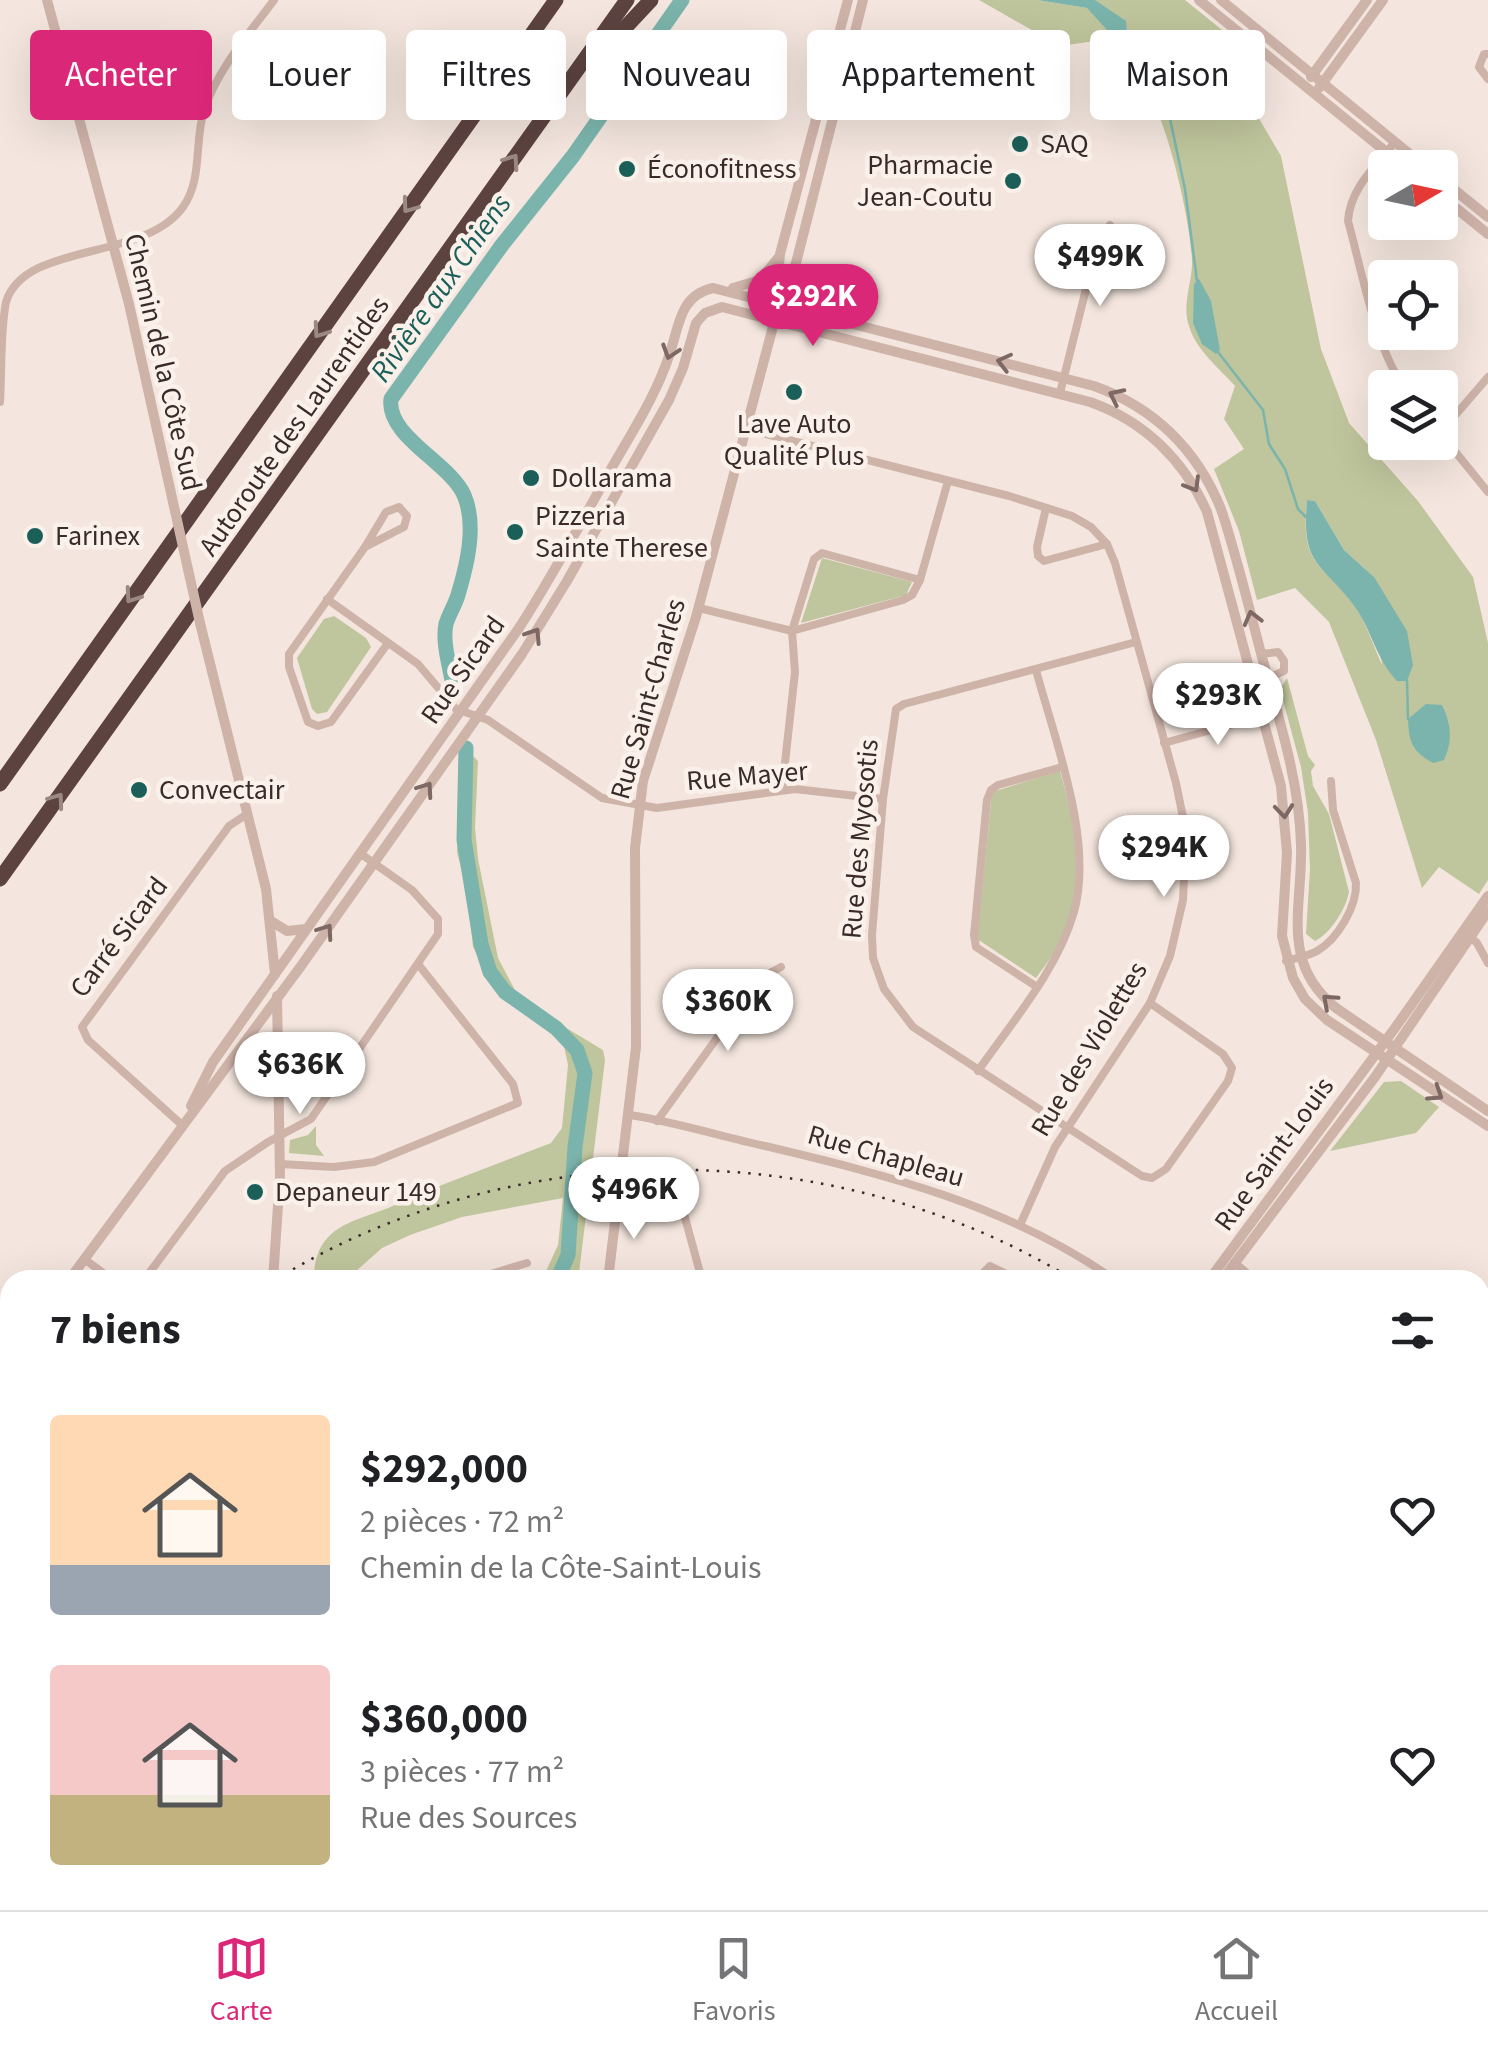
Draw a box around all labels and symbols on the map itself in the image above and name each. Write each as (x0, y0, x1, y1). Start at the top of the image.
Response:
place label: SAQ (1040, 124, 1088, 164)
marker: SAQ (1009, 133, 1031, 155)
place label: Pharmacie Jean-Coutu (857, 145, 993, 217)
place label: Éconofitness (647, 149, 796, 189)
north arrow (1368, 150, 1458, 240)
one-way arrow (500, 154, 518, 173)
marker: Éconofitness (616, 158, 638, 180)
marker: Pharmacie Jean-Coutu (1002, 170, 1024, 192)
water label: Rivière aux Chiens (360, 185, 522, 391)
one-way arrow (403, 195, 421, 214)
pin: $499K (1030, 224, 1170, 309)
street label: Chemin de la Côte Sud (114, 229, 212, 495)
pin: $292K (743, 264, 883, 349)
street label: Autoroute des Laurentides (189, 288, 399, 564)
one-way arrow (314, 320, 332, 338)
one-way arrow (662, 343, 682, 360)
one-way arrow (996, 352, 1013, 373)
marker: Lave Auto Qualité Plus (783, 381, 805, 403)
one-way arrow (1109, 388, 1127, 408)
place label: Lave Auto Qualité Plus (724, 404, 864, 476)
place label: Dollarama (551, 458, 672, 498)
marker: Dollarama (520, 467, 542, 489)
one-way arrow (1181, 474, 1200, 492)
place label: Pizzeria Sainte Therese (535, 496, 708, 568)
place label: Farinex (55, 516, 141, 556)
marker: Pizzeria Sainte Therese (504, 521, 526, 543)
marker: Farinex (24, 525, 46, 547)
one-way arrow (126, 585, 144, 603)
street label: Rue Saint-Charles (600, 594, 696, 804)
street label: Rue Sicard (411, 608, 515, 732)
one-way arrow (1242, 610, 1263, 627)
one-way arrow (521, 628, 540, 646)
pin: $293K (1148, 663, 1288, 748)
street label: Rue des Myosotis (831, 737, 889, 941)
street label: Rue Mayer (685, 751, 810, 801)
place label: Convectair (159, 770, 285, 810)
marker: Convectair (128, 779, 150, 801)
one-way arrow (414, 782, 432, 800)
one-way arrow (45, 793, 63, 811)
one-way arrow (1273, 803, 1294, 819)
pin: $294K (1094, 815, 1234, 900)
street label: Carré Sicard (60, 868, 178, 1006)
one-way arrow (314, 923, 332, 942)
street label: Rue des Violettes (1021, 954, 1157, 1144)
pin: $360K (658, 969, 798, 1054)
one-way arrow (1322, 994, 1341, 1012)
pin: $636K (230, 1032, 370, 1117)
street label: Rue Saint-Louis (1204, 1069, 1344, 1239)
one-way arrow (1426, 1081, 1444, 1100)
street label: Rue Chapleau (803, 1115, 969, 1197)
pin: $496K (564, 1157, 704, 1242)
place label: Depaneur 149 (275, 1172, 437, 1212)
marker: Depaneur 149 (244, 1181, 266, 1203)

